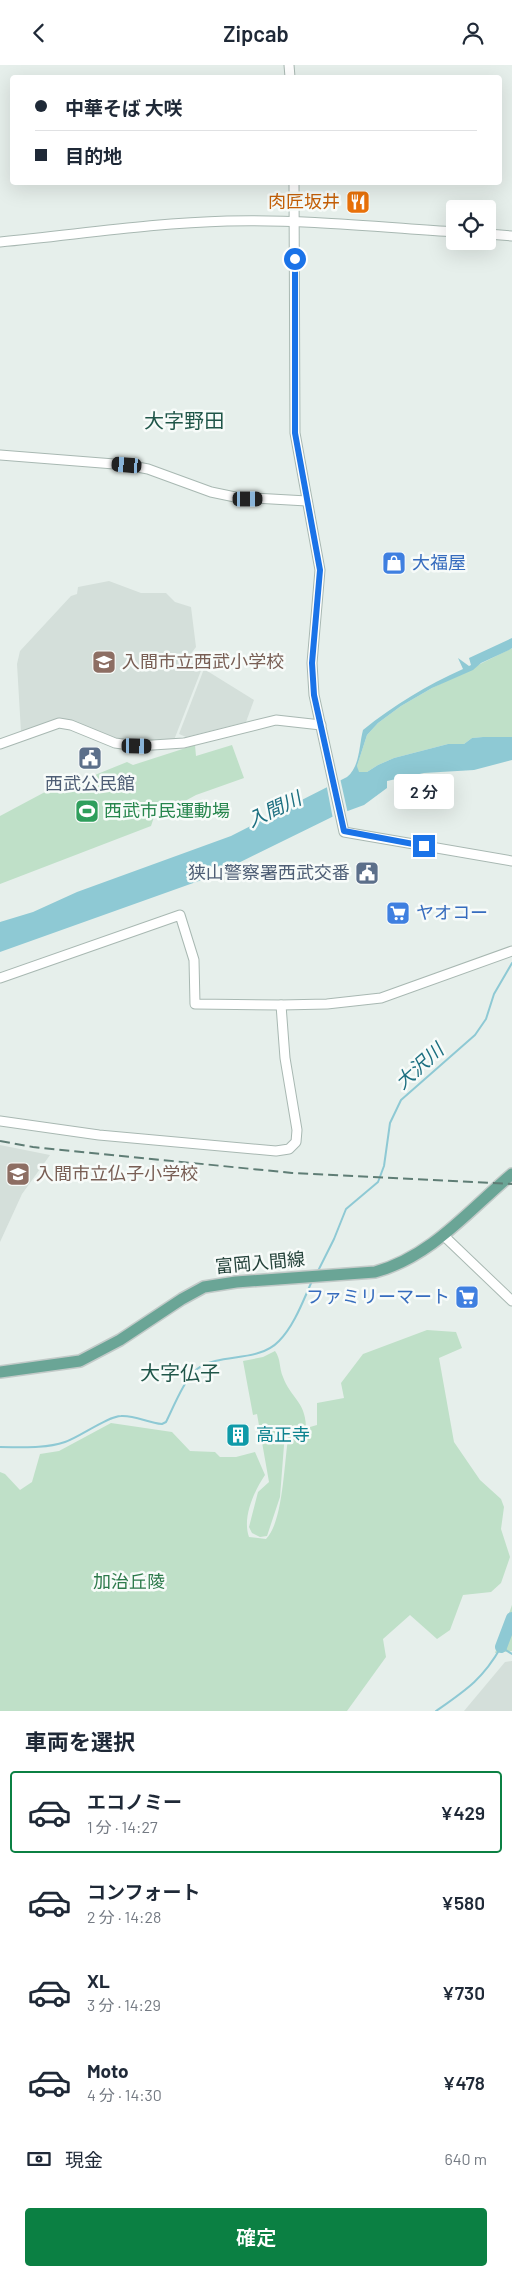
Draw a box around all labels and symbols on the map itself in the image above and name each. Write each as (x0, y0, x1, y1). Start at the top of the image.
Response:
restaurant icon: 肉匠坂井 (345, 189, 371, 215)
place label: 肉匠坂井 (268, 190, 340, 212)
route start (284, 248, 306, 270)
district label: 大字野田 (144, 408, 224, 432)
car (111, 456, 142, 474)
car (233, 492, 263, 507)
shop icon: 大福屋 (381, 550, 407, 576)
place label: 大福屋 (412, 551, 466, 573)
school or university icon: 入間市立西武小学校 (91, 649, 117, 675)
place label: 入間市立西武小学校 (122, 650, 284, 672)
car (121, 738, 152, 754)
public building icon: 西武公民館 (77, 745, 103, 771)
place label: 西武公民館 (45, 772, 135, 794)
callout: 2 分 (394, 773, 454, 809)
water label: 入間川 (243, 785, 306, 831)
sports icon: 西武市民運動場 (74, 798, 100, 824)
place label: 西武市民運動場 (104, 799, 230, 821)
route end (413, 835, 435, 857)
public building icon: 狭山警察署西武交番 (354, 860, 380, 886)
place label: 狭山警察署西武交番 (188, 861, 350, 883)
supermarket icon: ヤオコー (385, 900, 411, 926)
place label: ヤオコー (416, 901, 488, 923)
water label: 大沢川 (390, 1037, 449, 1093)
school or university icon: 入間市立仏子小学校 (5, 1161, 31, 1187)
place label: 入間市立仏子小学校 (36, 1162, 198, 1184)
street label: 富岡入間線 (214, 1247, 306, 1277)
supermarket icon: ファミリーマート (454, 1284, 480, 1310)
place label: ファミリーマート (306, 1285, 450, 1307)
district label: 大字仏子 (140, 1360, 220, 1384)
building icon: 高正寺 (225, 1422, 251, 1448)
place label: 高正寺 (256, 1423, 310, 1445)
park label: 加治丘陵 (93, 1570, 165, 1592)

